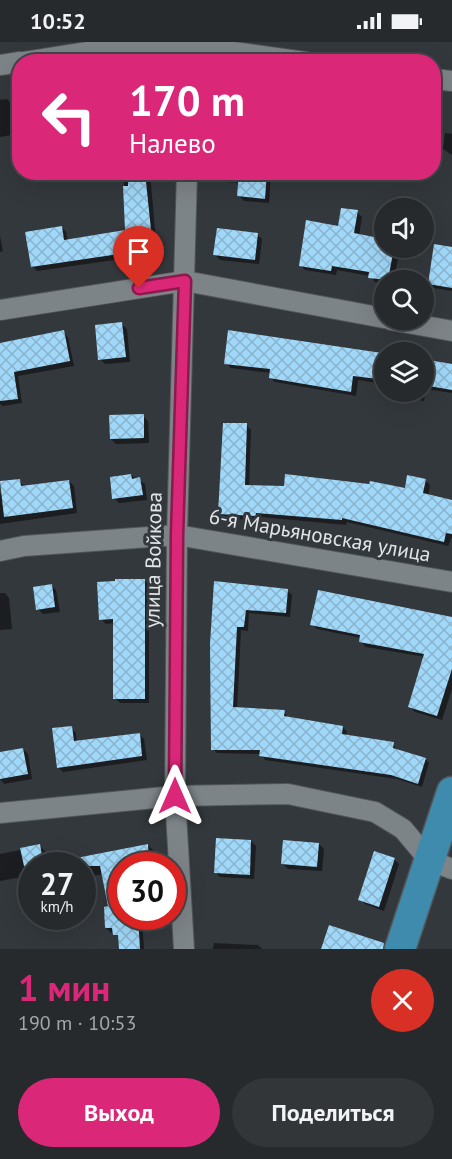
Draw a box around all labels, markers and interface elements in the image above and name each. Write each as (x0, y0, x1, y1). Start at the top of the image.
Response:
text: 10:52 (30, 7, 86, 35)
text: 170 m (129, 73, 245, 128)
icon: left (30, 78, 108, 156)
text: Налево (129, 126, 216, 160)
map controls (374, 198, 434, 402)
button: sound (374, 198, 434, 258)
pin (113, 226, 164, 288)
icon: arrive (122, 235, 155, 268)
button: search (374, 270, 434, 330)
button: layers (374, 342, 434, 402)
street label: улица Войкова (138, 492, 168, 628)
street label: 6-я Марьяновская улица (207, 502, 433, 568)
position arrow (143, 764, 207, 828)
speed limit sign: 30 (108, 852, 186, 930)
text: 27 (40, 864, 74, 903)
text: km/h (41, 897, 73, 916)
text: 1 мин (18, 964, 110, 1011)
button: close (371, 969, 434, 1032)
text: 190 m · 10:53 (18, 1010, 136, 1036)
button: Выход (18, 1078, 220, 1147)
button: Поделиться (232, 1078, 434, 1147)

